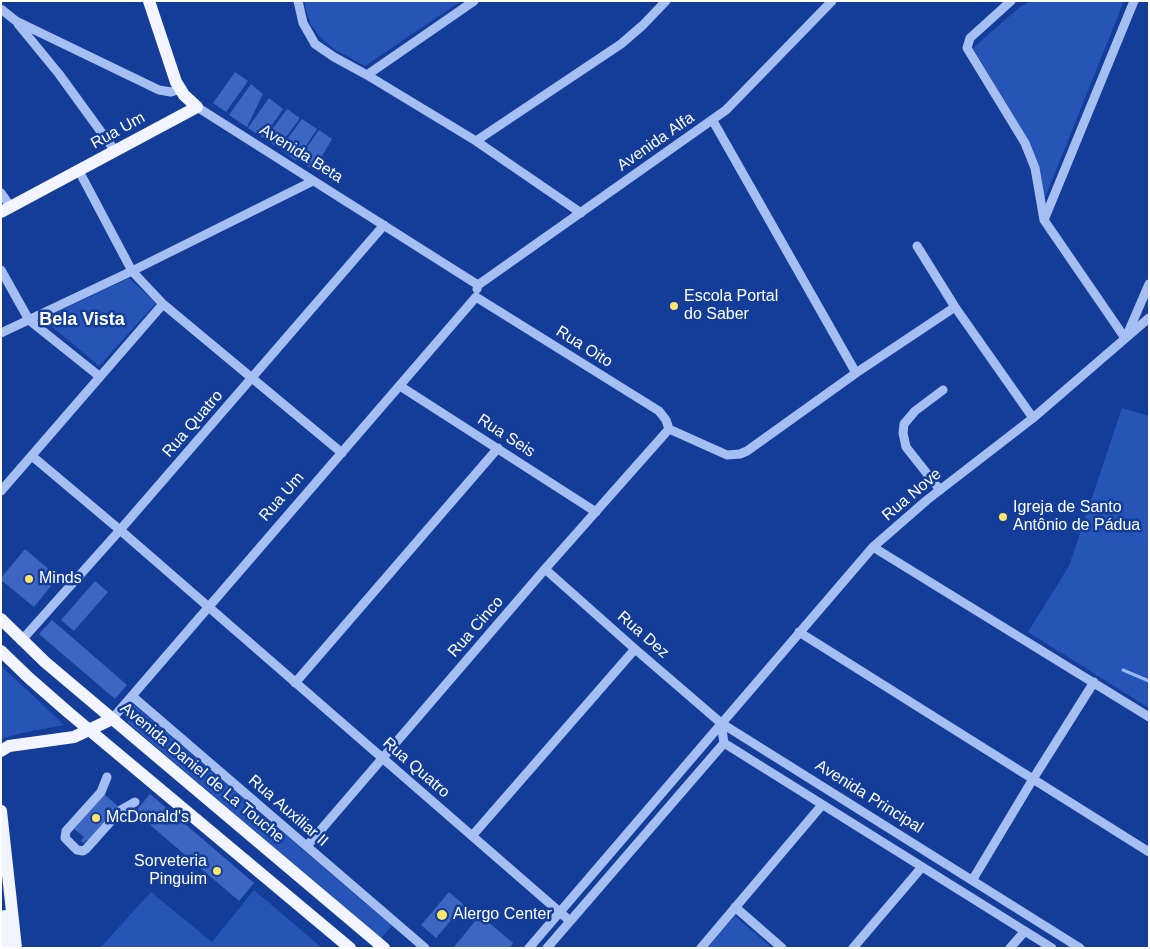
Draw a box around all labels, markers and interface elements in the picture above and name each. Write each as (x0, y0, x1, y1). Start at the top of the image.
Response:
street label: Rua Um (88, 108, 148, 154)
street label: Avenida Alfa (614, 108, 698, 176)
street label: Avenida Beta (256, 121, 346, 187)
place label: Escola Portal do Saber (684, 287, 778, 325)
marker: Escola Portal do Saber (668, 300, 680, 312)
district label: Bela Vista (39, 309, 125, 331)
street label: Rua Oito (552, 322, 616, 372)
street label: Rua Quatro (159, 386, 227, 462)
street label: Rua Seis (474, 410, 538, 462)
street label: Rua Nove (879, 465, 945, 525)
street label: Rua Um (256, 469, 308, 525)
place label: Igreja de Santo Antônio de Pádua (1013, 498, 1140, 536)
marker: Igreja de Santo Antônio de Pádua (997, 511, 1009, 523)
place label: Minds (39, 569, 82, 589)
marker: Minds (23, 573, 35, 585)
street label: Rua Cinco (444, 593, 508, 661)
street label: Rua Dez (613, 607, 673, 663)
street label: Avenida Daniel de La Touche (116, 699, 288, 847)
street label: Rua Quatro (378, 734, 454, 802)
street label: Avenida Principal (812, 756, 926, 838)
street label: Rua Auxiliar II (244, 771, 332, 851)
place label: McDonald's (106, 808, 189, 828)
marker: McDonald's (90, 812, 102, 824)
place label: Sorveteria Pinguim (134, 852, 207, 890)
marker: Sorveteria Pinguim (211, 865, 223, 877)
place label: Alergo Center (453, 905, 552, 925)
marker: Alergo Center (435, 908, 449, 922)

